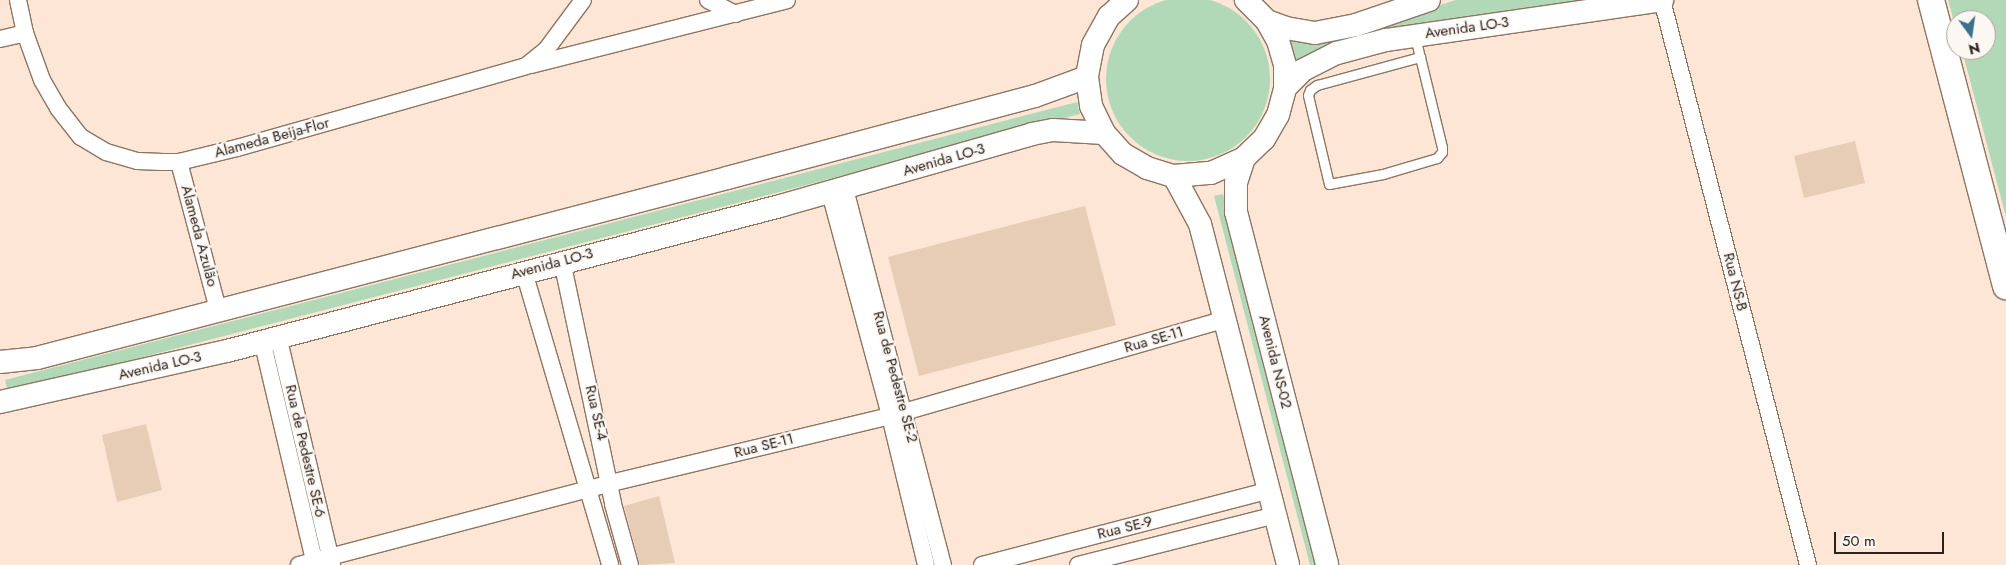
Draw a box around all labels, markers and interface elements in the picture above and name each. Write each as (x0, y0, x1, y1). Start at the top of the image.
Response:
north arrow (1946, 10, 1996, 60)
street label: Avenida LO-3 (1424, 13, 1510, 43)
text: N (1967, 38, 1982, 60)
street label: Alameda Beija-Flor (212, 114, 332, 162)
street label: Avenida LO-3 (901, 140, 987, 180)
street label: Alameda Azulão (177, 183, 221, 289)
street label: Avenida LO-3 (509, 244, 595, 284)
street label: Rua NS-B (1719, 251, 1751, 313)
street label: Rua de Pedestre SE-2 (869, 309, 921, 445)
street label: Avenida NS-02 (1255, 313, 1295, 411)
street label: Rua SE-11 (1122, 323, 1186, 357)
street label: Avenida LO-3 (117, 348, 203, 384)
street label: Rua de Pedestre SE-6 (281, 383, 329, 519)
street label: Rua SE-4 (581, 384, 611, 442)
street label: Rua SE-11 (732, 430, 796, 462)
street label: Rua SE-9 (1096, 512, 1154, 544)
scale bar (1836, 522, 1946, 554)
text: 50 m (1842, 530, 1876, 552)

